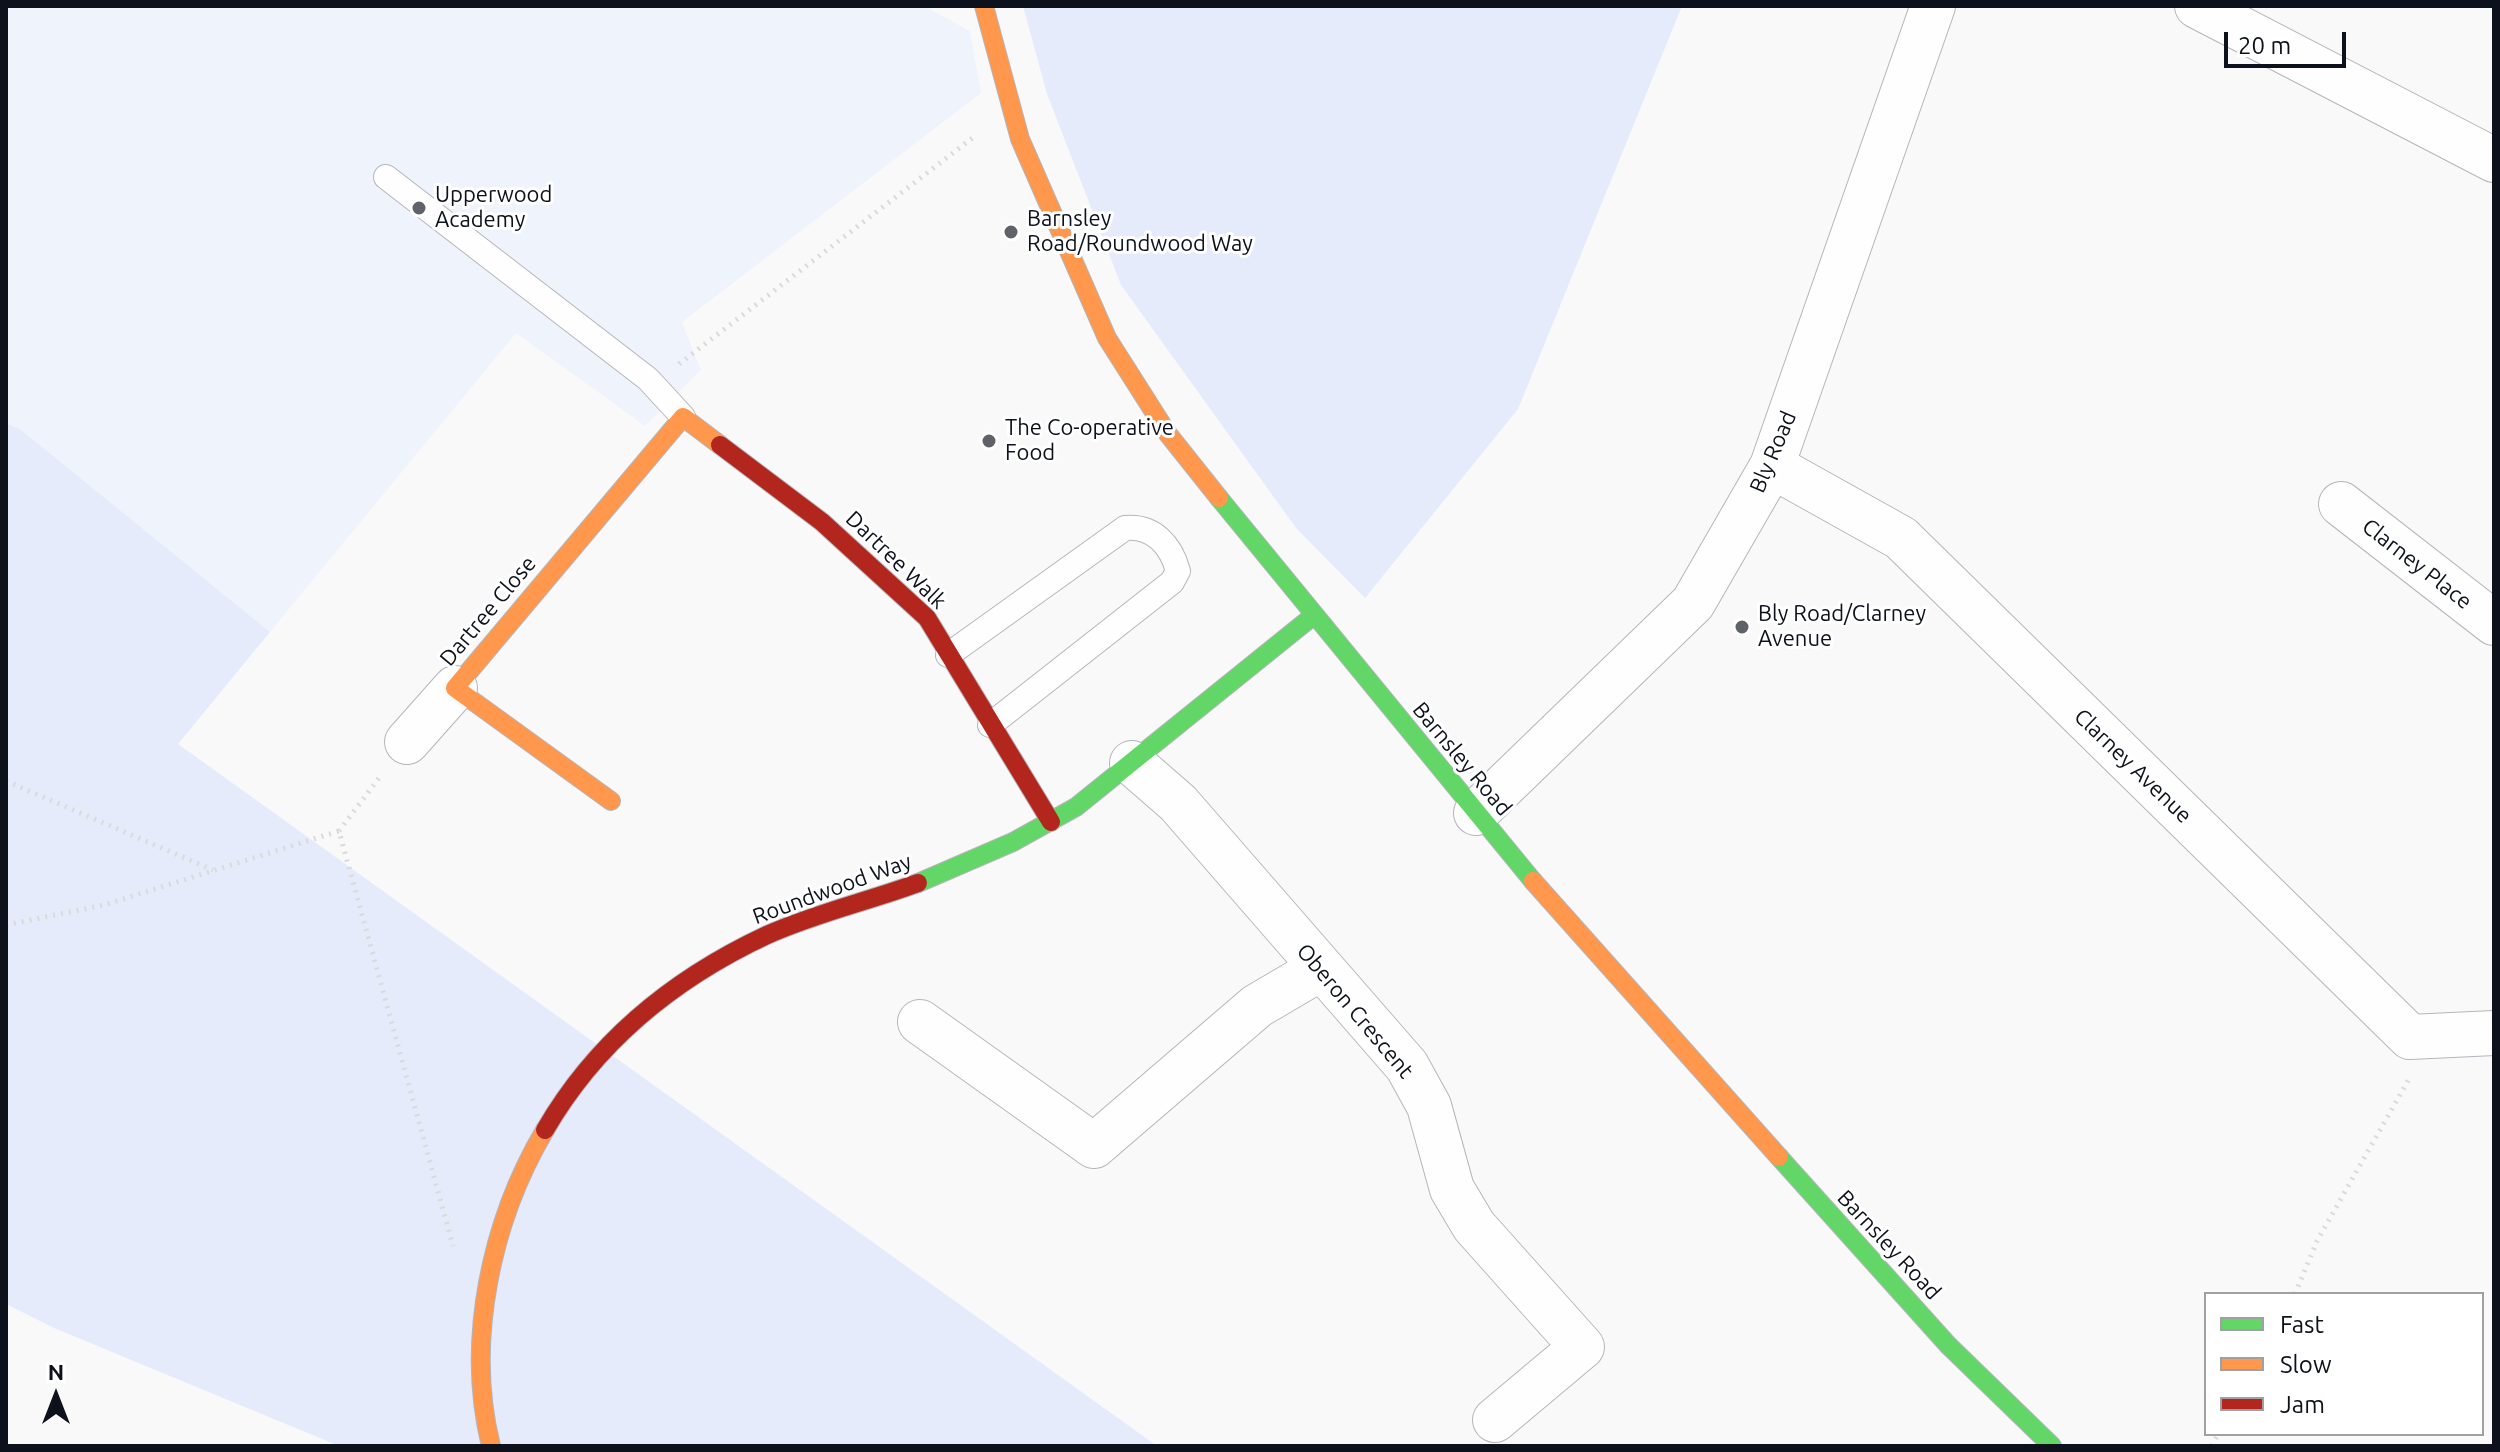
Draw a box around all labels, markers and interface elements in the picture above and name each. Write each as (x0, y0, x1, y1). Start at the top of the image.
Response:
scale bar (2228, 16, 2350, 66)
text: 20 m (2238, 32, 2291, 59)
place label: Upperwood Academy (435, 182, 552, 234)
marker: Upperwood Academy (410, 199, 428, 217)
place label: Barnsley Road/Roundwood Way (1027, 206, 1253, 258)
marker: Barnsley Road/Roundwood Way (1002, 223, 1020, 241)
street label: Bly Road (1744, 407, 1802, 497)
place label: The Co-operative Food (1005, 415, 1174, 466)
marker: The Co-operative Food (980, 432, 998, 450)
street label: Dartree Walk (840, 506, 952, 614)
street label: Clarney Place (2357, 513, 2477, 615)
street label: Dartree Close (434, 551, 542, 671)
place label: Bly Road/Clarney Avenue (1758, 601, 1926, 652)
marker: Bly Road/Clarney Avenue (1733, 618, 1751, 636)
street label: Barnsley Road (1407, 697, 1517, 821)
street label: Clarney Avenue (2069, 703, 2197, 829)
street label: Roundwood Way (749, 848, 915, 930)
street label: Oberon Crescent (1291, 938, 1419, 1084)
street label: Barnsley Road (1832, 1185, 1946, 1305)
legend (2204, 1292, 2484, 1436)
text: Fast (2280, 1311, 2324, 1338)
text: Slow (2280, 1351, 2332, 1378)
north arrow (16, 1356, 96, 1436)
text: N (48, 1359, 64, 1384)
text: Jam (2280, 1391, 2325, 1418)

